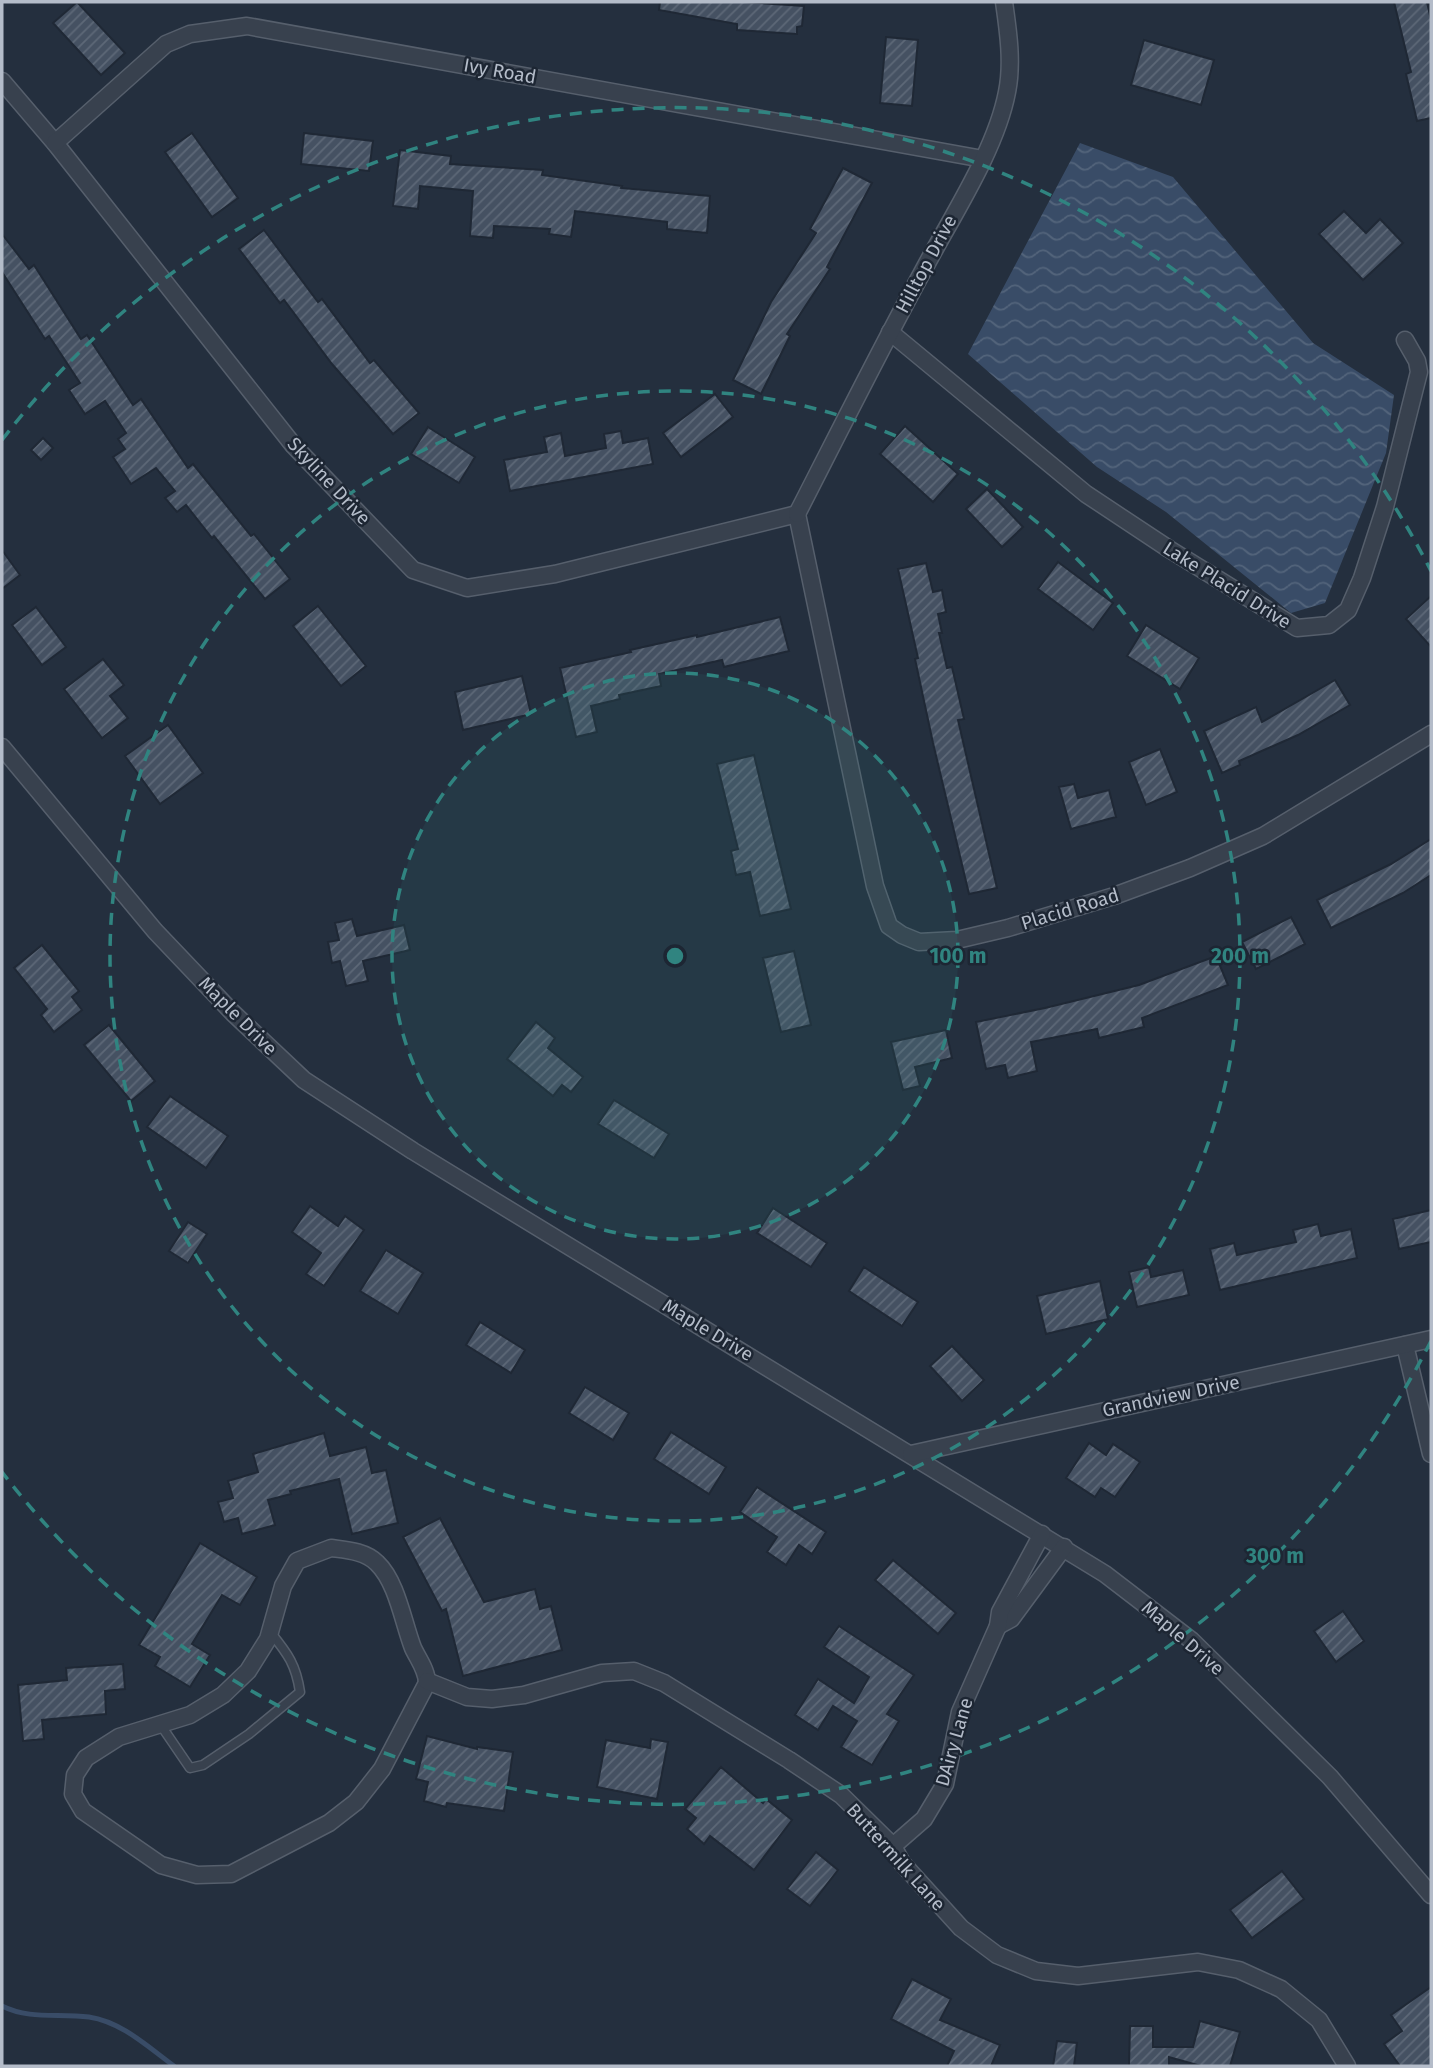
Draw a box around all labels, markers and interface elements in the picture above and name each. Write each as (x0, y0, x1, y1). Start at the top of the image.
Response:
street label: Ivy Road (462, 53, 538, 89)
street label: Hilltop Drive (891, 211, 961, 317)
street label: Skyline Drive (283, 432, 375, 530)
street label: Lake Placid Drive (1159, 536, 1295, 634)
street label: Placid Road (1018, 883, 1122, 935)
text: 100 m (929, 943, 987, 969)
text: 200 m (1211, 943, 1269, 969)
centre of rings (663, 944, 687, 968)
street label: Maple Drive (194, 972, 282, 1060)
street label: Maple Drive (658, 1294, 758, 1366)
street label: Grandview Drive (1100, 1370, 1242, 1422)
text: 300 m (1245, 1543, 1304, 1569)
street label: Maple Drive (1137, 1596, 1229, 1680)
street label: DAiry Lane (930, 1695, 978, 1789)
street label: Buttermilk Lane (842, 1798, 950, 1916)

